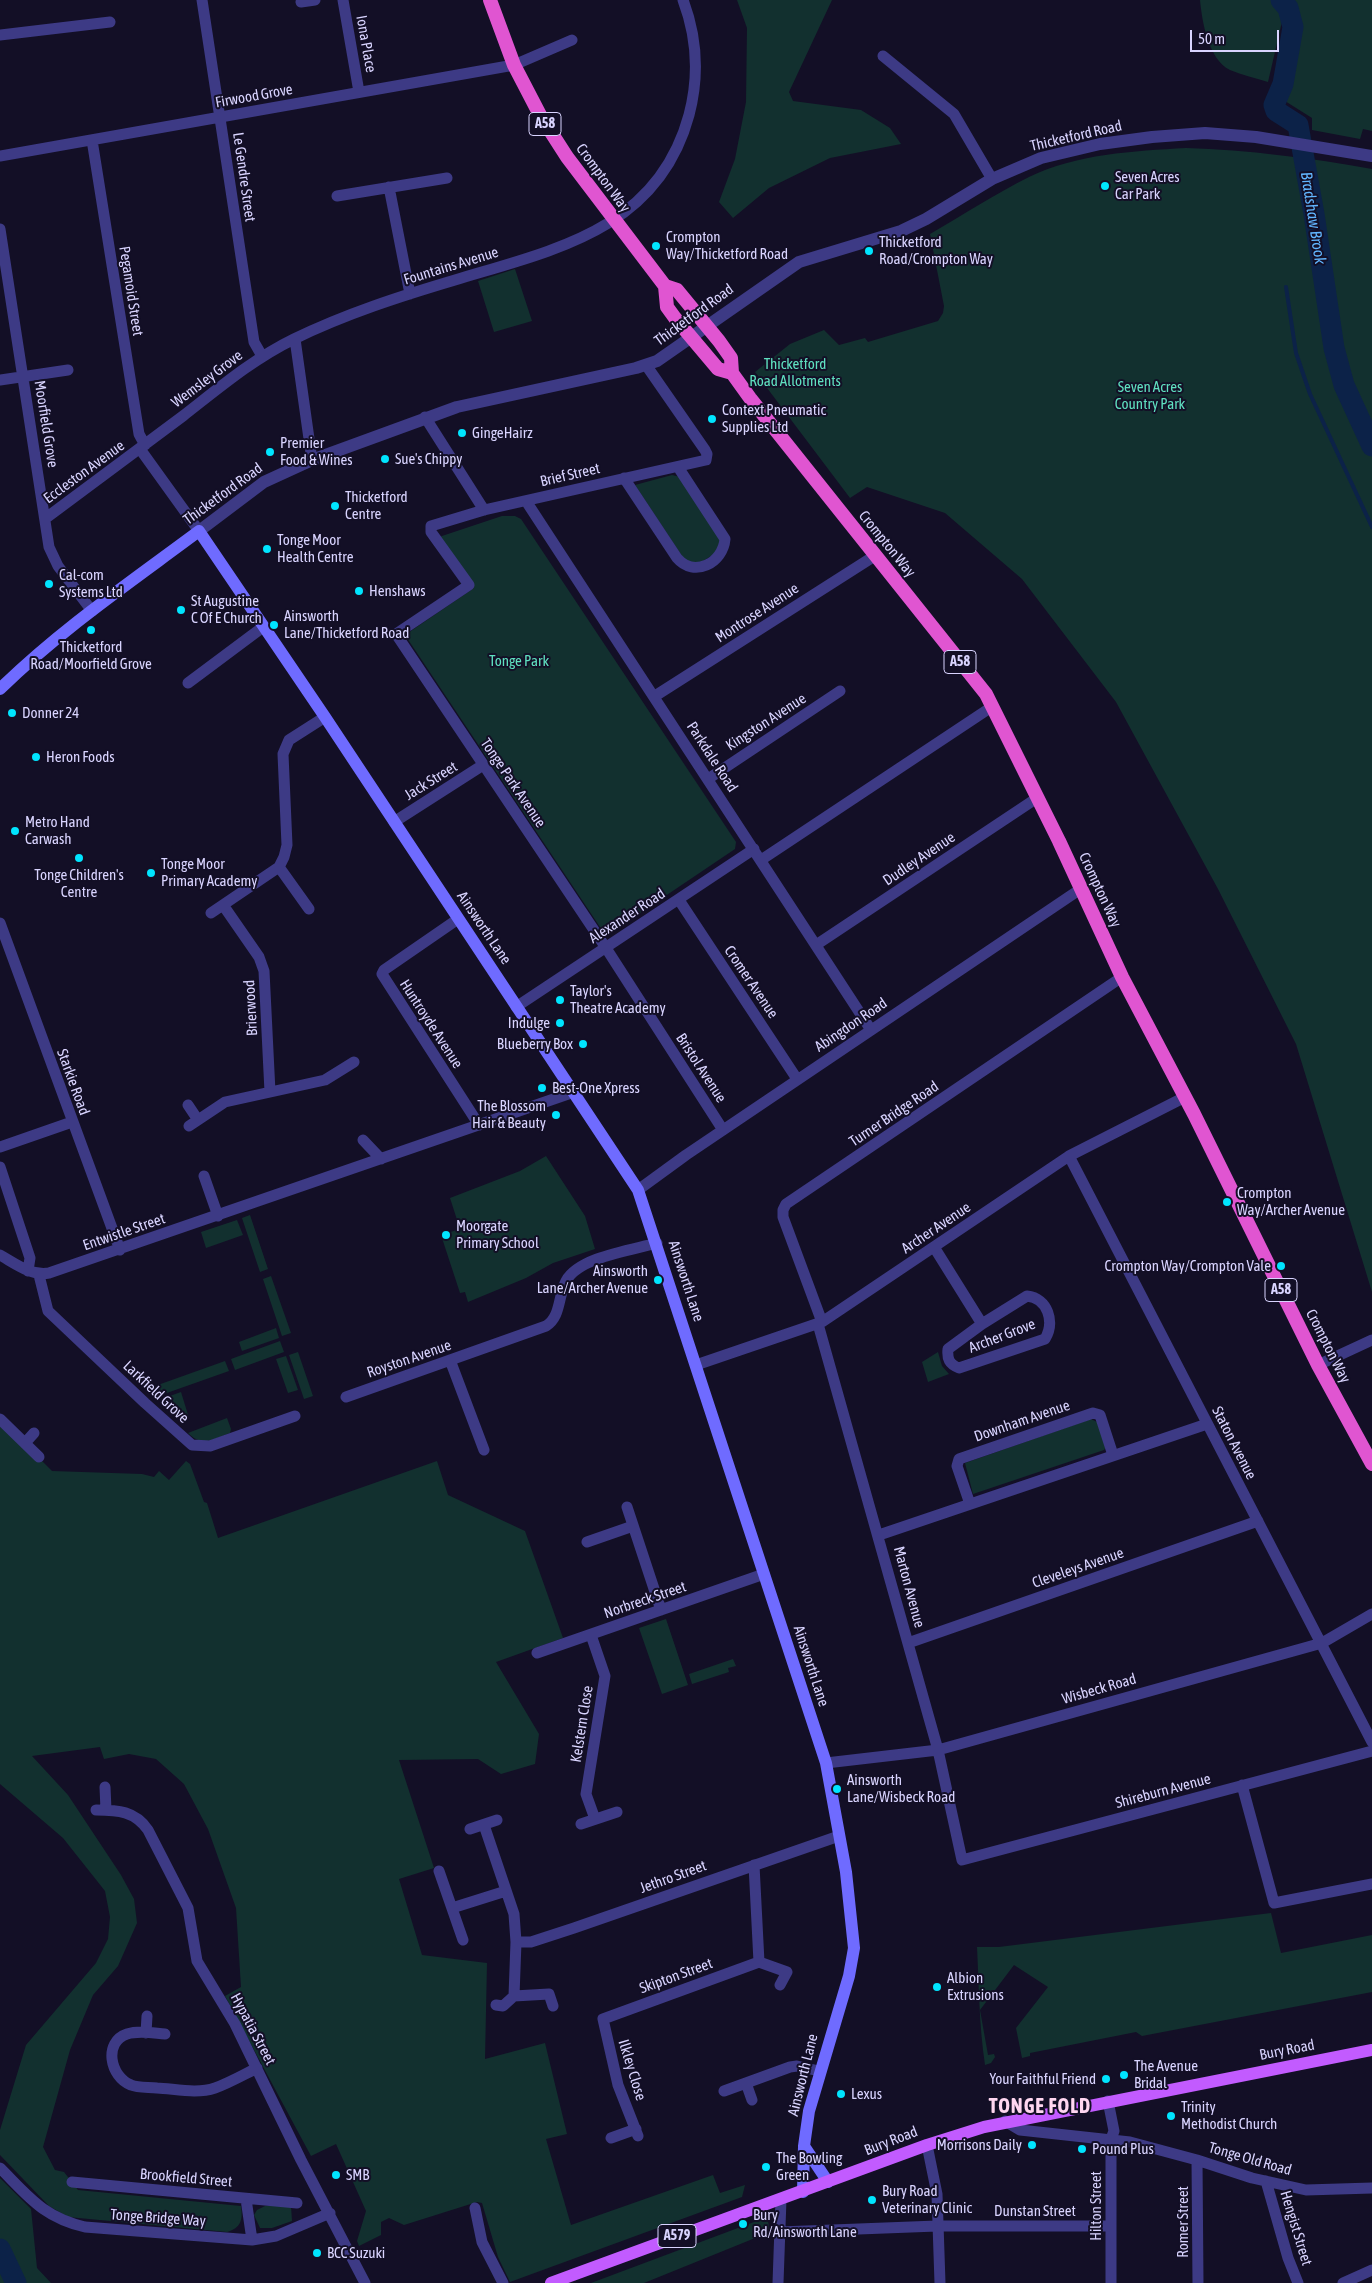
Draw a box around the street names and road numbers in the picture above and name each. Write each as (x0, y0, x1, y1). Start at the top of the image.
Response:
street label: Iona Place (352, 14, 380, 74)
street label: Firwood Grove (214, 80, 294, 112)
road number: A58 (529, 112, 561, 136)
street label: Thicketford Road (1028, 117, 1124, 155)
street label: Le Gendre Street (229, 131, 259, 223)
street label: Crompton Way (572, 140, 634, 216)
street label: Fountains Avenue (401, 243, 501, 289)
street label: Pegamoid Street (115, 245, 147, 337)
street label: Thicketford Road (651, 280, 737, 350)
street label: Wemsley Grove (168, 346, 246, 412)
street label: Moorfield Grove (30, 379, 62, 469)
street label: Eccleston Avenue (40, 437, 128, 507)
street label: Thicketford Road (180, 459, 266, 529)
street label: Brief Street (538, 459, 602, 491)
street label: Crompton Way (855, 507, 919, 581)
street label: Montrose Avenue (712, 579, 802, 647)
road number: A58 (944, 650, 976, 674)
street label: Kingston Avenue (723, 689, 809, 755)
street label: Parkdale Road (683, 718, 741, 796)
street label: Tonge Park Avenue (477, 735, 549, 831)
street label: Jack Street (401, 758, 461, 804)
street label: Dudley Avenue (880, 828, 958, 890)
street label: Crompton Way (1075, 850, 1125, 930)
street label: Alexander Road (586, 885, 668, 947)
street label: Ainsworth Lane (453, 888, 515, 968)
street label: Cromer Avenue (720, 942, 782, 1022)
street label: Huntroyde Avenue (396, 976, 466, 1072)
street label: Brierwood (241, 979, 261, 1037)
street label: Abingdon Road (811, 994, 891, 1056)
street label: Bristol Avenue (672, 1030, 730, 1106)
street label: Starkie Road (53, 1046, 93, 1118)
street label: Turner Bridge Road (846, 1078, 942, 1150)
street label: Archer Avenue (898, 1198, 974, 1258)
street label: Entwistle Street (81, 1210, 167, 1254)
street label: Ainsworth Lane (664, 1238, 708, 1324)
road number: A58 (1265, 1278, 1297, 1302)
street label: Crompton Way (1302, 1306, 1354, 1386)
street label: Archer Grove (966, 1315, 1038, 1357)
street label: Royston Avenue (364, 1336, 454, 1382)
street label: Larkfield Grove (119, 1357, 193, 1427)
street label: Downham Avenue (972, 1396, 1072, 1446)
street label: Staton Avenue (1208, 1403, 1260, 1483)
street label: Marton Avenue (890, 1544, 928, 1630)
street label: Cleveleys Avenue (1030, 1544, 1126, 1592)
street label: Norbreck Street (602, 1578, 688, 1622)
street label: Ainsworth Lane (789, 1623, 833, 1709)
street label: Wisbeck Road (1060, 1670, 1138, 1708)
street label: Kelstern Close (567, 1684, 597, 1764)
street label: Shireburn Avenue (1113, 1770, 1213, 1812)
street label: Jethro Street (637, 1857, 709, 1897)
street label: Skipton Street (637, 1954, 715, 1998)
street label: Hypatia Street (227, 1990, 279, 2068)
street label: Ainsworth Lane (784, 2032, 822, 2118)
street label: Bury Road (1258, 2036, 1316, 2064)
street label: Ilkley Close (614, 2037, 650, 2103)
street label: Bury Road (862, 2123, 920, 2159)
street label: Tonge Old Road (1206, 2139, 1294, 2179)
street label: Brookfield Street (139, 2165, 233, 2191)
street label: Hilton Street (1087, 2171, 1105, 2241)
street label: Romer Street (1174, 2186, 1192, 2258)
street label: Hengist Street (1276, 2188, 1316, 2268)
street label: Dunstan Street (994, 2202, 1076, 2220)
street label: Tonge Bridge Way (110, 2206, 206, 2230)
road number: A579 (658, 2224, 696, 2248)

